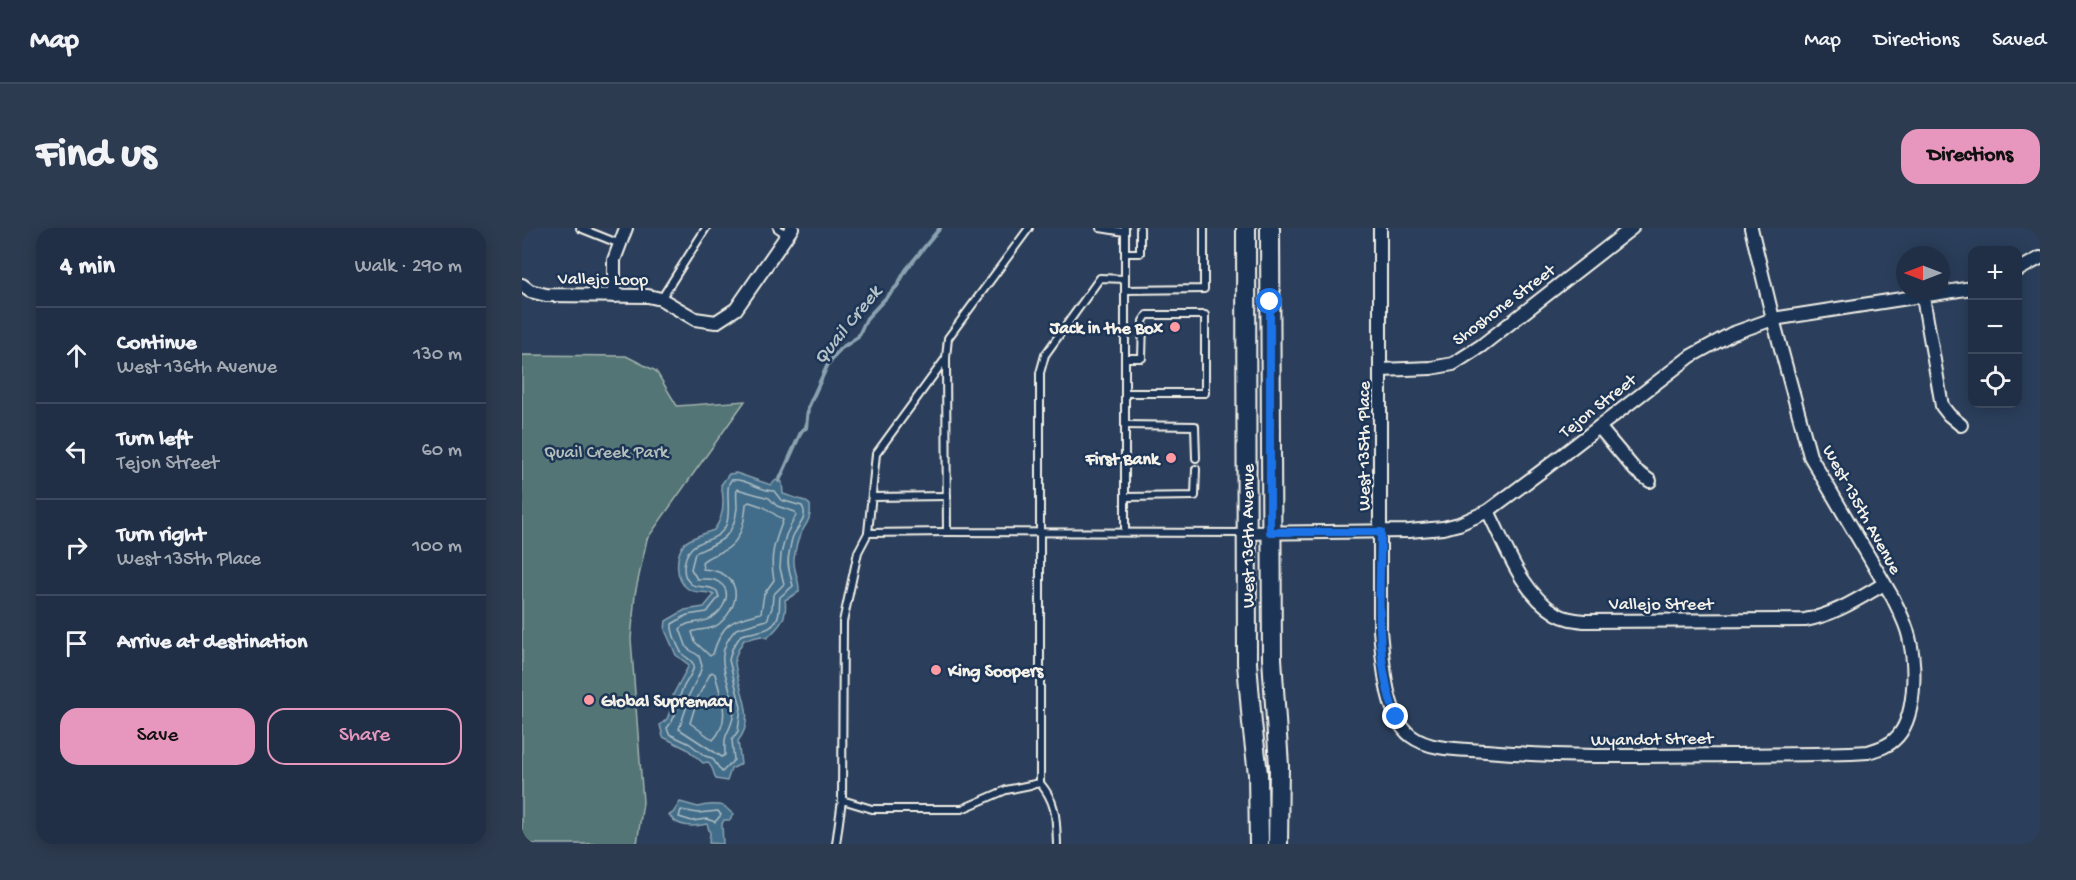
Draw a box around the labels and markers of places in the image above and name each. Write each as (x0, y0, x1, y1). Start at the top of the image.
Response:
place label: Jack in the Box (1049, 319, 1164, 340)
marker: Jack in the Box (1168, 320, 1182, 334)
place label: First Bank (1084, 450, 1161, 471)
marker: First Bank (1164, 451, 1178, 465)
place label: King Soopers (947, 662, 1044, 683)
marker: King Soopers (929, 663, 943, 677)
place label: Global Supremacy (601, 692, 733, 713)
marker: Global Supremacy (582, 693, 596, 707)

